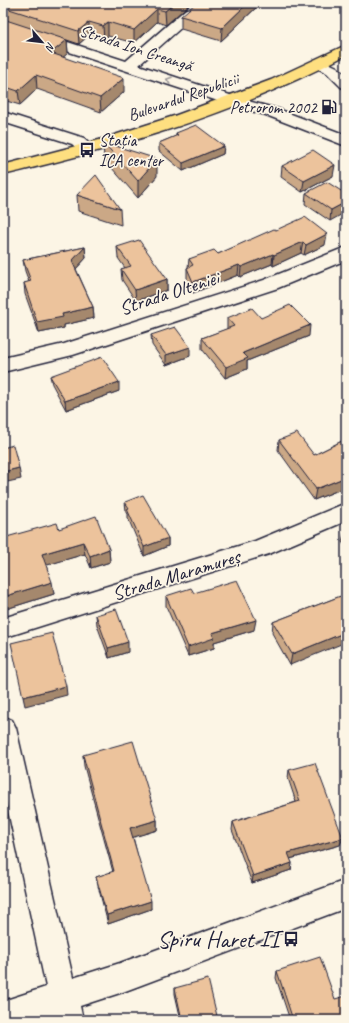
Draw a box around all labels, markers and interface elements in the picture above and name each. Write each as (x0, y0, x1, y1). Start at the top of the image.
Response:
street label: Strada Ion Creangă (77, 20, 197, 77)
north arrow (22, 22, 62, 62)
text: N (42, 40, 59, 55)
street label: Bulevardul Republicii (125, 67, 244, 126)
one-way arrow (166, 76, 173, 84)
place label: Petrorom 2002 (230, 97, 318, 118)
fuel station icon: Petrorom 2002 (320, 98, 338, 116)
place label: Stația ICA center (99, 130, 165, 171)
bus stop icon: Stația ICA center (78, 141, 96, 159)
street label: Strada Olteniei (116, 264, 224, 321)
street label: Strada Maramureș (109, 543, 245, 606)
place label: Spiru Haret II (157, 924, 284, 954)
bus stop icon: Spiru Haret II (282, 930, 300, 948)

